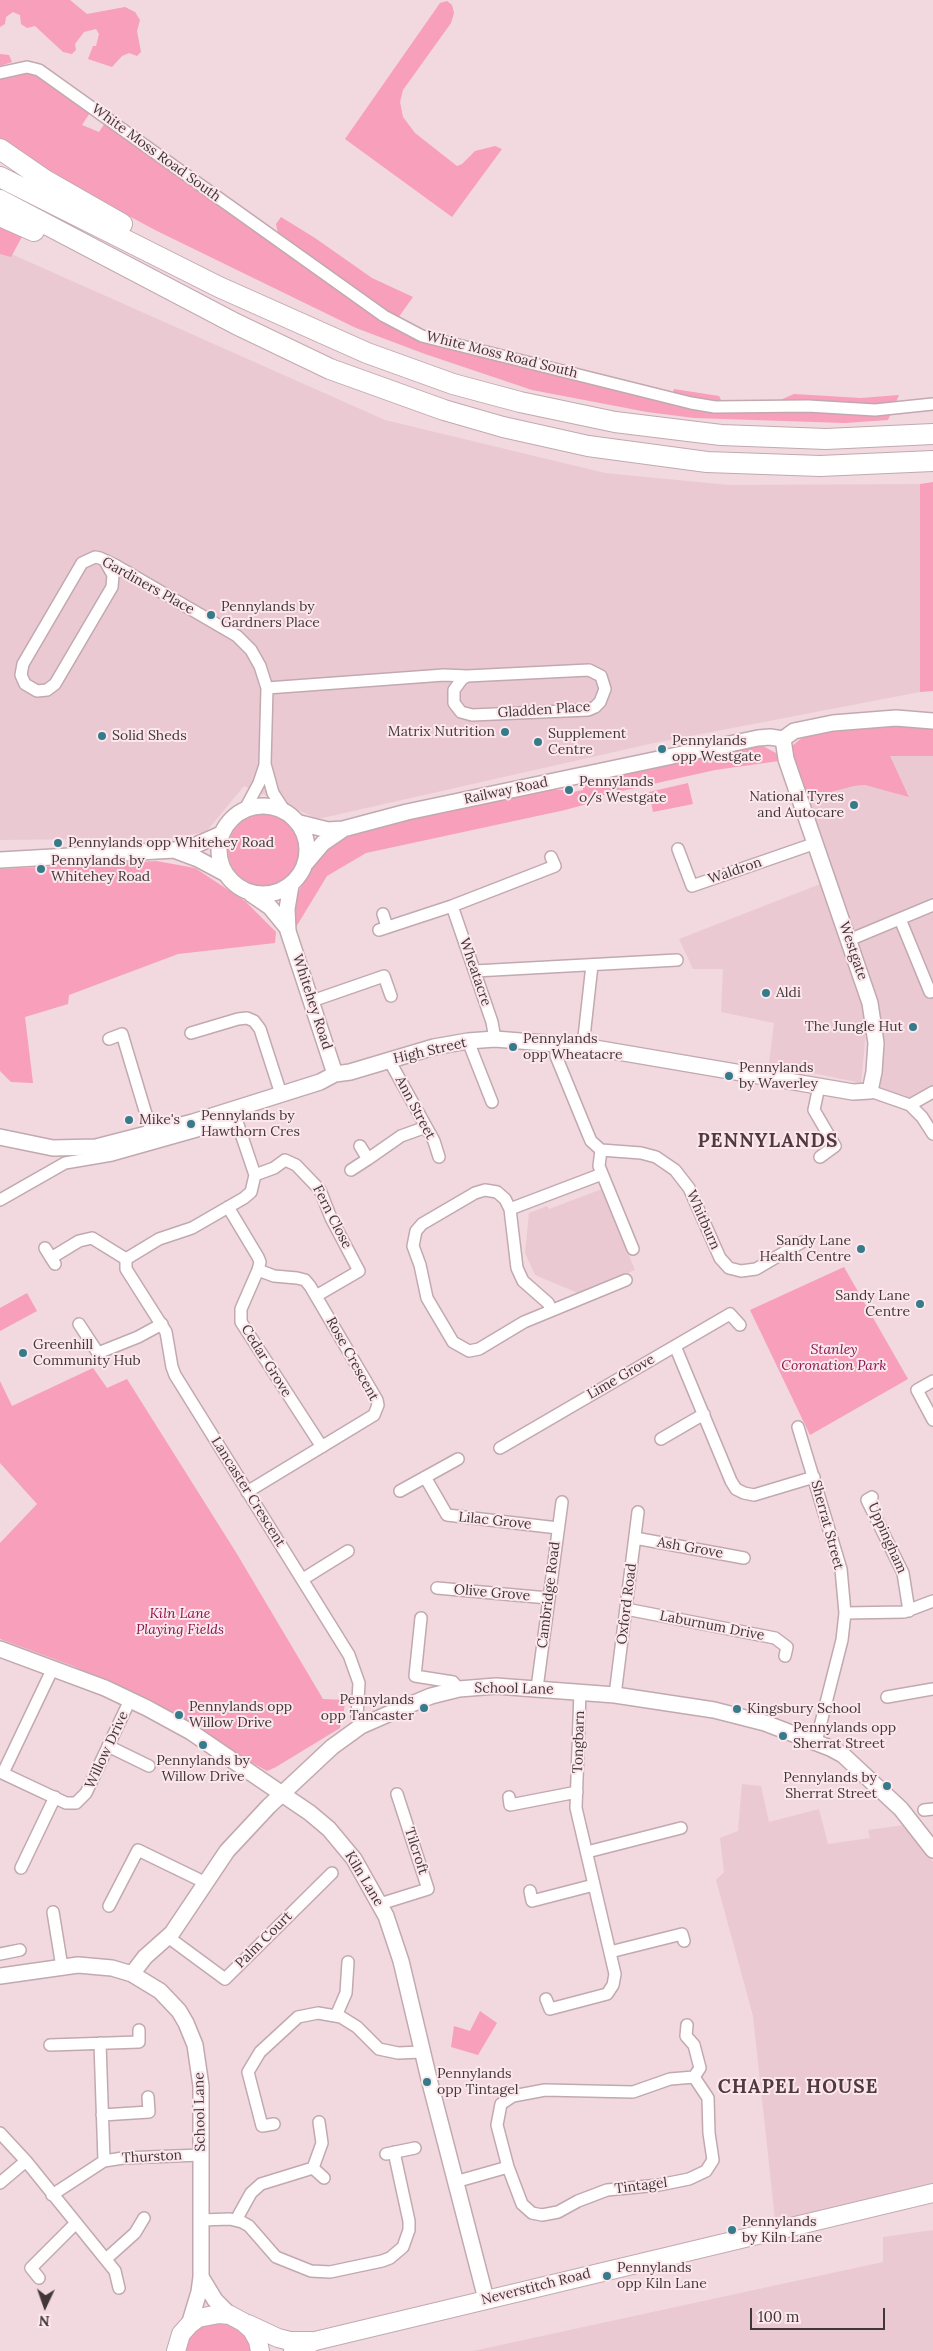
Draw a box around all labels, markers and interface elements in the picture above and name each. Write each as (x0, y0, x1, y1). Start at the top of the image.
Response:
street label: White Moss Road South (88, 101, 224, 205)
street label: White Moss Road South (425, 328, 579, 382)
street label: Gardiners Place (99, 554, 197, 618)
place label: Pennylands by Gardners Place (221, 599, 320, 632)
marker: Pennylands by Gardners Place (205, 609, 217, 621)
street label: Gladden Place (497, 698, 591, 722)
place label: Matrix Nutrition (388, 724, 495, 740)
marker: Matrix Nutrition (499, 726, 511, 738)
place label: Supplement Centre (548, 726, 626, 759)
place label: Solid Sheds (112, 728, 187, 744)
marker: Solid Sheds (96, 730, 108, 742)
place label: Pennylands opp Westgate (672, 733, 761, 766)
marker: Supplement Centre (532, 736, 544, 748)
marker: Pennylands opp Westgate (656, 743, 668, 755)
street label: Railway Road (462, 774, 550, 808)
place label: Pennylands o/s Westgate (579, 774, 667, 806)
marker: Pennylands o/s Westgate (563, 784, 575, 796)
place label: National Tyres and Autocare (749, 789, 844, 822)
marker: National Tyres and Autocare (848, 799, 860, 811)
place label: Pennylands opp Whitehey Road (68, 835, 274, 851)
marker: Pennylands opp Whitehey Road (52, 837, 64, 849)
place label: Pennylands by Whitehey Road (51, 853, 150, 886)
street label: Waldron (706, 854, 764, 888)
marker: Pennylands by Whitehey Road (35, 863, 47, 875)
street label: Westgate (835, 920, 871, 982)
street label: Wheatacre (456, 936, 494, 1008)
street label: Whitehey Road (289, 952, 335, 1052)
place label: Aldi (776, 985, 801, 1001)
marker: Aldi (760, 987, 772, 999)
place label: The Jungle Hut (805, 1019, 903, 1035)
marker: The Jungle Hut (907, 1021, 919, 1033)
place label: Pennylands opp Wheatacre (523, 1031, 623, 1064)
street label: High Street (392, 1034, 468, 1068)
marker: Pennylands opp Wheatacre (507, 1041, 519, 1053)
place label: Pennylands by Waverley (739, 1060, 818, 1092)
marker: Pennylands by Waverley (723, 1070, 735, 1082)
street label: Ann Street (391, 1074, 439, 1142)
place label: Pennylands by Hawthorn Cres (201, 1108, 300, 1140)
place label: Mike's (139, 1112, 180, 1128)
marker: Mike's (123, 1114, 135, 1126)
marker: Pennylands by Hawthorn Cres (185, 1118, 197, 1130)
district label: PENNYLANDS (696, 1131, 840, 1153)
street label: Fern Close (309, 1182, 355, 1252)
street label: Whitburn (682, 1188, 724, 1252)
place label: Sandy Lane Health Centre (760, 1233, 851, 1266)
marker: Sandy Lane Health Centre (855, 1243, 867, 1255)
place label: Sandy Lane Centre (835, 1288, 910, 1320)
marker: Sandy Lane Centre (914, 1298, 926, 1310)
street label: Rose Crescent (322, 1314, 382, 1404)
street label: Cedar Grove (237, 1322, 295, 1400)
place label: Greenhill Community Hub (33, 1337, 141, 1370)
park label: Stanley Coronation Park (781, 1342, 887, 1374)
marker: Greenhill Community Hub (17, 1347, 29, 1359)
street label: Lime Grove (584, 1351, 658, 1403)
street label: Lancaster Crescent (207, 1434, 289, 1550)
street label: Sherrat Street (807, 1478, 847, 1572)
street label: Uppingham (864, 1500, 910, 1576)
street label: Lilac Grove (458, 1509, 532, 1533)
street label: Ash Grove (656, 1534, 724, 1562)
street label: Cambridge Road (534, 1541, 564, 1649)
street label: Oxford Road (614, 1562, 640, 1646)
street label: Olive Grove (453, 1581, 531, 1605)
park label: Kiln Lane Playing Fields (136, 1606, 224, 1638)
street label: Laburnum Drive (658, 1608, 766, 1644)
street label: School Lane (474, 1680, 554, 1698)
place label: Pennylands opp Tancaster (321, 1692, 414, 1724)
place label: Pennylands opp Willow Drive (189, 1699, 292, 1731)
place label: Kingsbury School (747, 1701, 861, 1717)
marker: Pennylands opp Tancaster (418, 1702, 430, 1714)
marker: Kingsbury School (731, 1703, 743, 1715)
street label: Willow Drive (82, 1709, 132, 1791)
marker: Pennylands opp Willow Drive (173, 1709, 185, 1721)
street label: Tongbarn (570, 1710, 588, 1774)
place label: Pennylands opp Sherrat Street (793, 1720, 896, 1752)
marker: Pennylands opp Sherrat Street (777, 1730, 789, 1742)
marker: Pennylands by Willow Drive (197, 1739, 209, 1751)
place label: Pennylands by Willow Drive (156, 1753, 250, 1785)
place label: Pennylands by Sherrat Street (783, 1770, 877, 1802)
marker: Pennylands by Sherrat Street (881, 1780, 893, 1792)
street label: Tilcroft (401, 1825, 431, 1877)
street label: Kiln Lane (341, 1848, 387, 1910)
street label: Palm Court (232, 1908, 296, 1972)
place label: Pennylands opp Tintagel (437, 2066, 519, 2098)
street label: School Lane (191, 2072, 209, 2152)
marker: Pennylands opp Tintagel (421, 2076, 433, 2088)
district label: CHAPEL HOUSE (716, 2077, 880, 2099)
street label: Thurston (121, 2147, 183, 2167)
street label: Tintagel (614, 2174, 668, 2198)
place label: Pennylands by Kiln Lane (742, 2214, 822, 2246)
marker: Pennylands by Kiln Lane (726, 2224, 738, 2236)
place label: Pennylands opp Kiln Lane (617, 2260, 707, 2292)
street label: Neverstitch Road (480, 2265, 592, 2309)
marker: Pennylands opp Kiln Lane (601, 2270, 613, 2282)
north arrow (20, 2281, 70, 2331)
scale bar (753, 2298, 888, 2330)
text: 100 m (758, 2307, 799, 2326)
text: N (38, 2312, 50, 2330)

